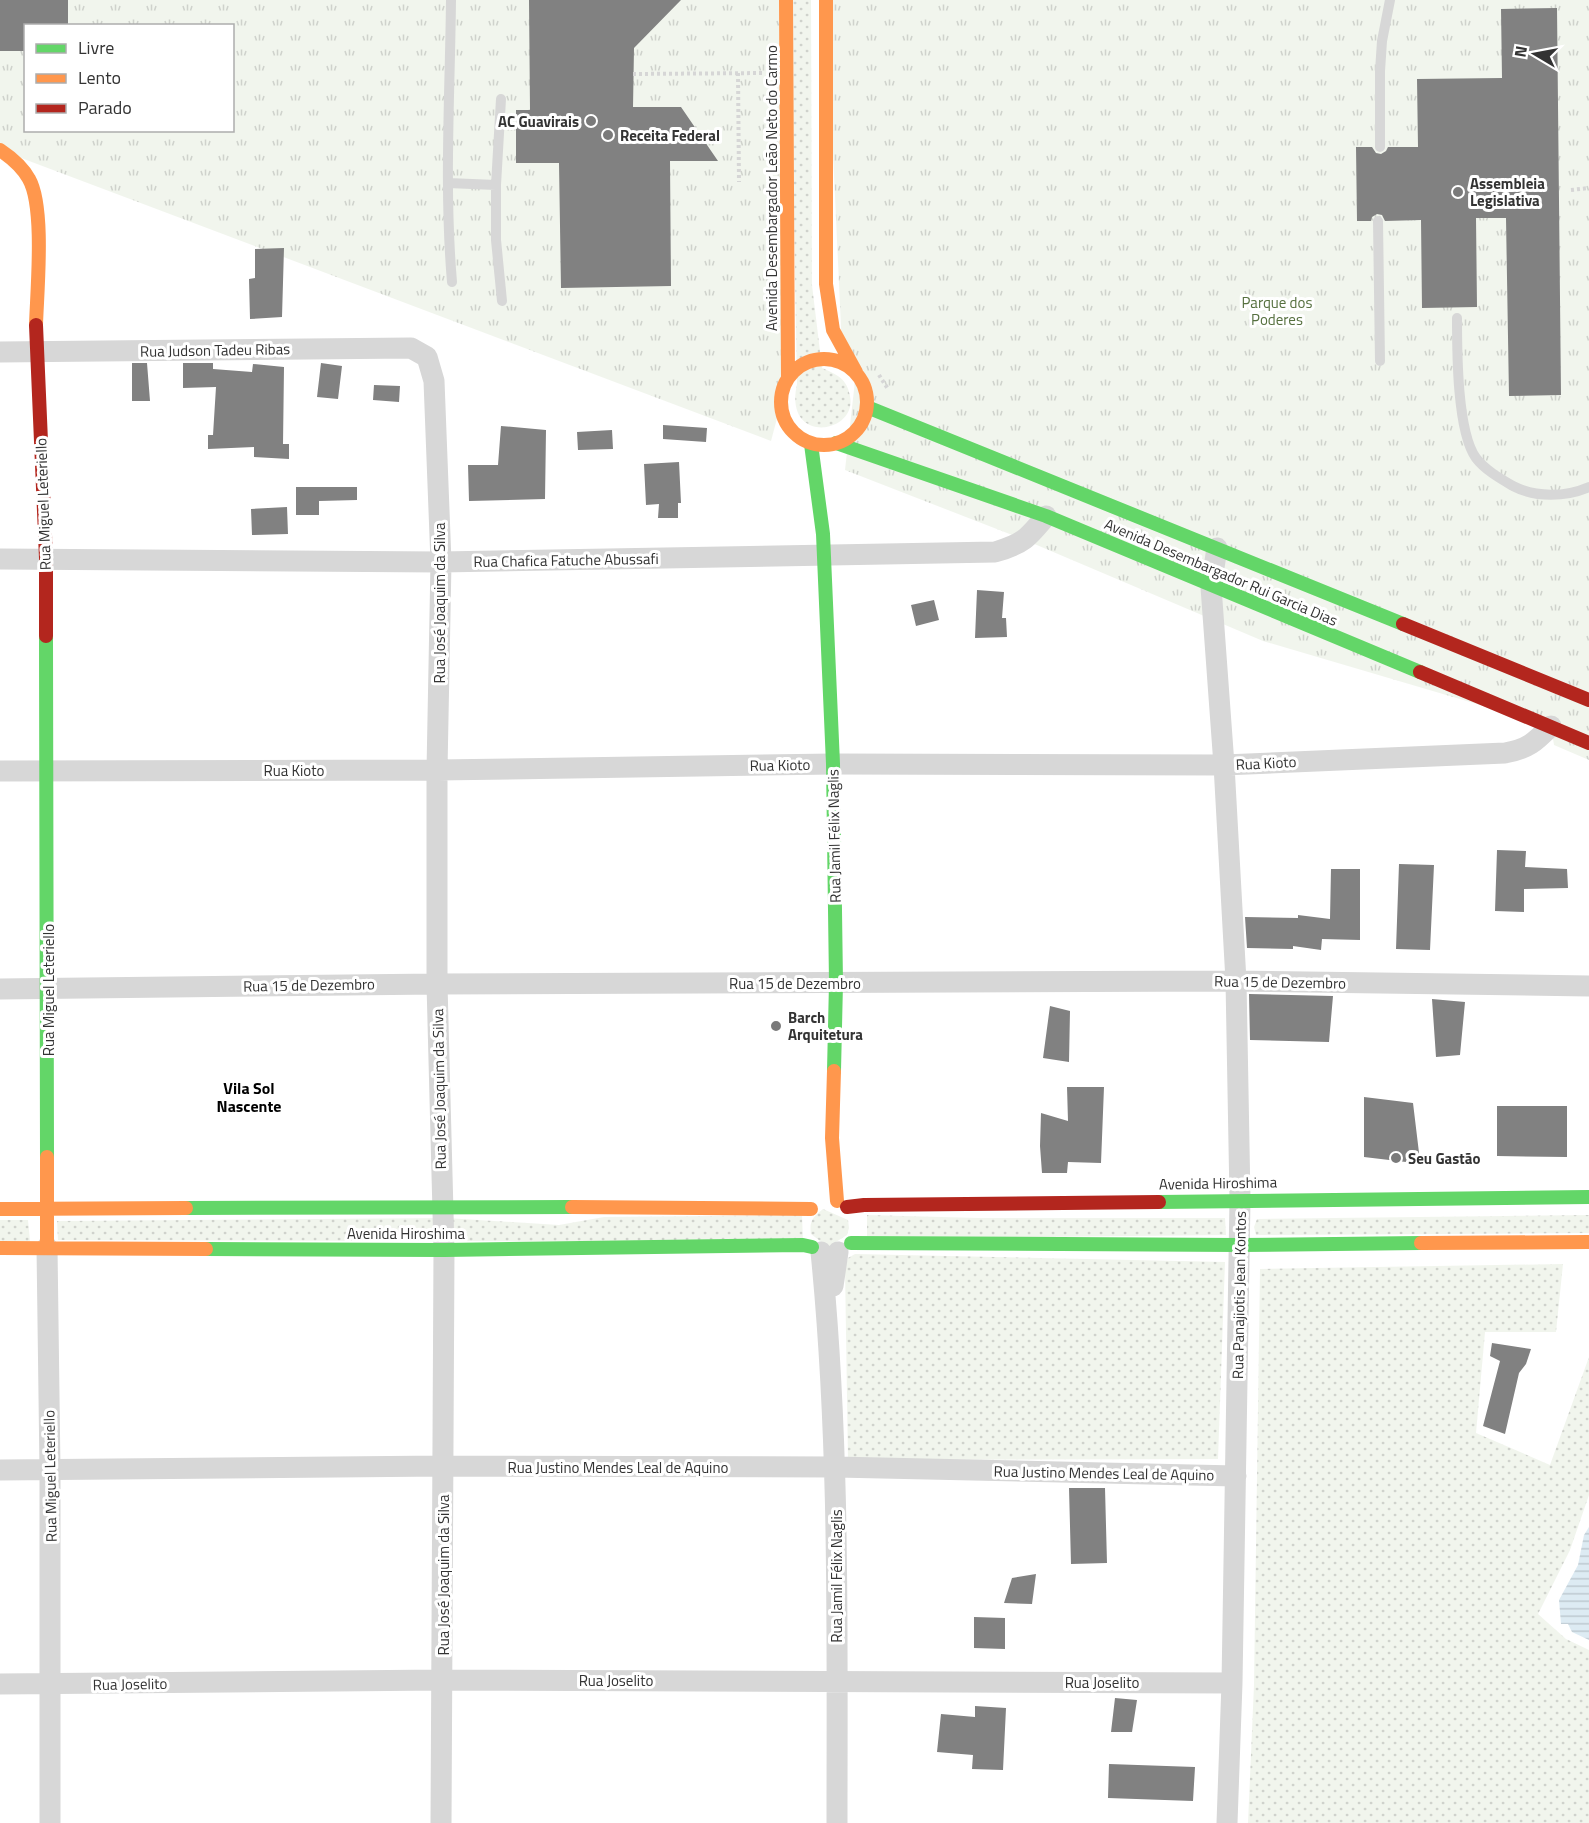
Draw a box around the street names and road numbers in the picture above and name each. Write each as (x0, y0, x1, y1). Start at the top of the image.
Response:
street label: Avenida Desembargador Leão Neto do Carmo (760, 45, 783, 331)
street label: Rua Judson Tadeu Ribas (140, 337, 290, 363)
street label: Rua Miguel Leteriello (29, 437, 57, 570)
street label: Avenida Desembargador Rui Garcia Dias (1101, 512, 1341, 632)
street label: Rua José Joaquim da Silva (428, 522, 451, 683)
street label: Rua Chafica Fatuche Abussafi (473, 547, 659, 573)
street label: Rua Kioto (1235, 750, 1297, 776)
street label: Rua Kioto (749, 753, 811, 777)
street label: Rua Kioto (264, 759, 324, 782)
street label: Rua Jamil Félix Naglis (821, 769, 847, 903)
street label: Rua Miguel Leteriello (37, 924, 60, 1056)
street label: Rua 15 de Dezembro (1214, 969, 1346, 995)
street label: Rua 15 de Dezembro (243, 972, 375, 998)
street label: Rua 15 de Dezembro (729, 972, 861, 995)
street label: Rua José Joaquim da Silva (426, 1008, 452, 1170)
street label: Avenida Hiroshima (1159, 1170, 1278, 1196)
street label: Rua Panajiotis Jean Kontos (1226, 1211, 1252, 1379)
street label: Avenida Hiroshima (347, 1222, 466, 1245)
street label: Rua Miguel Leteriello (37, 1410, 63, 1542)
street label: Rua Justino Mendes Leal de Aquino (508, 1456, 728, 1479)
street label: Rua Justino Mendes Leal de Aquino (993, 1460, 1215, 1486)
street label: Rua José Joaquim da Silva (432, 1494, 455, 1655)
street label: Rua Jamil Félix Naglis (825, 1509, 848, 1643)
street label: Rua Joselito (579, 1669, 653, 1692)
street label: Rua Joselito (1065, 1671, 1139, 1694)
street label: Rua Joselito (92, 1672, 168, 1696)

